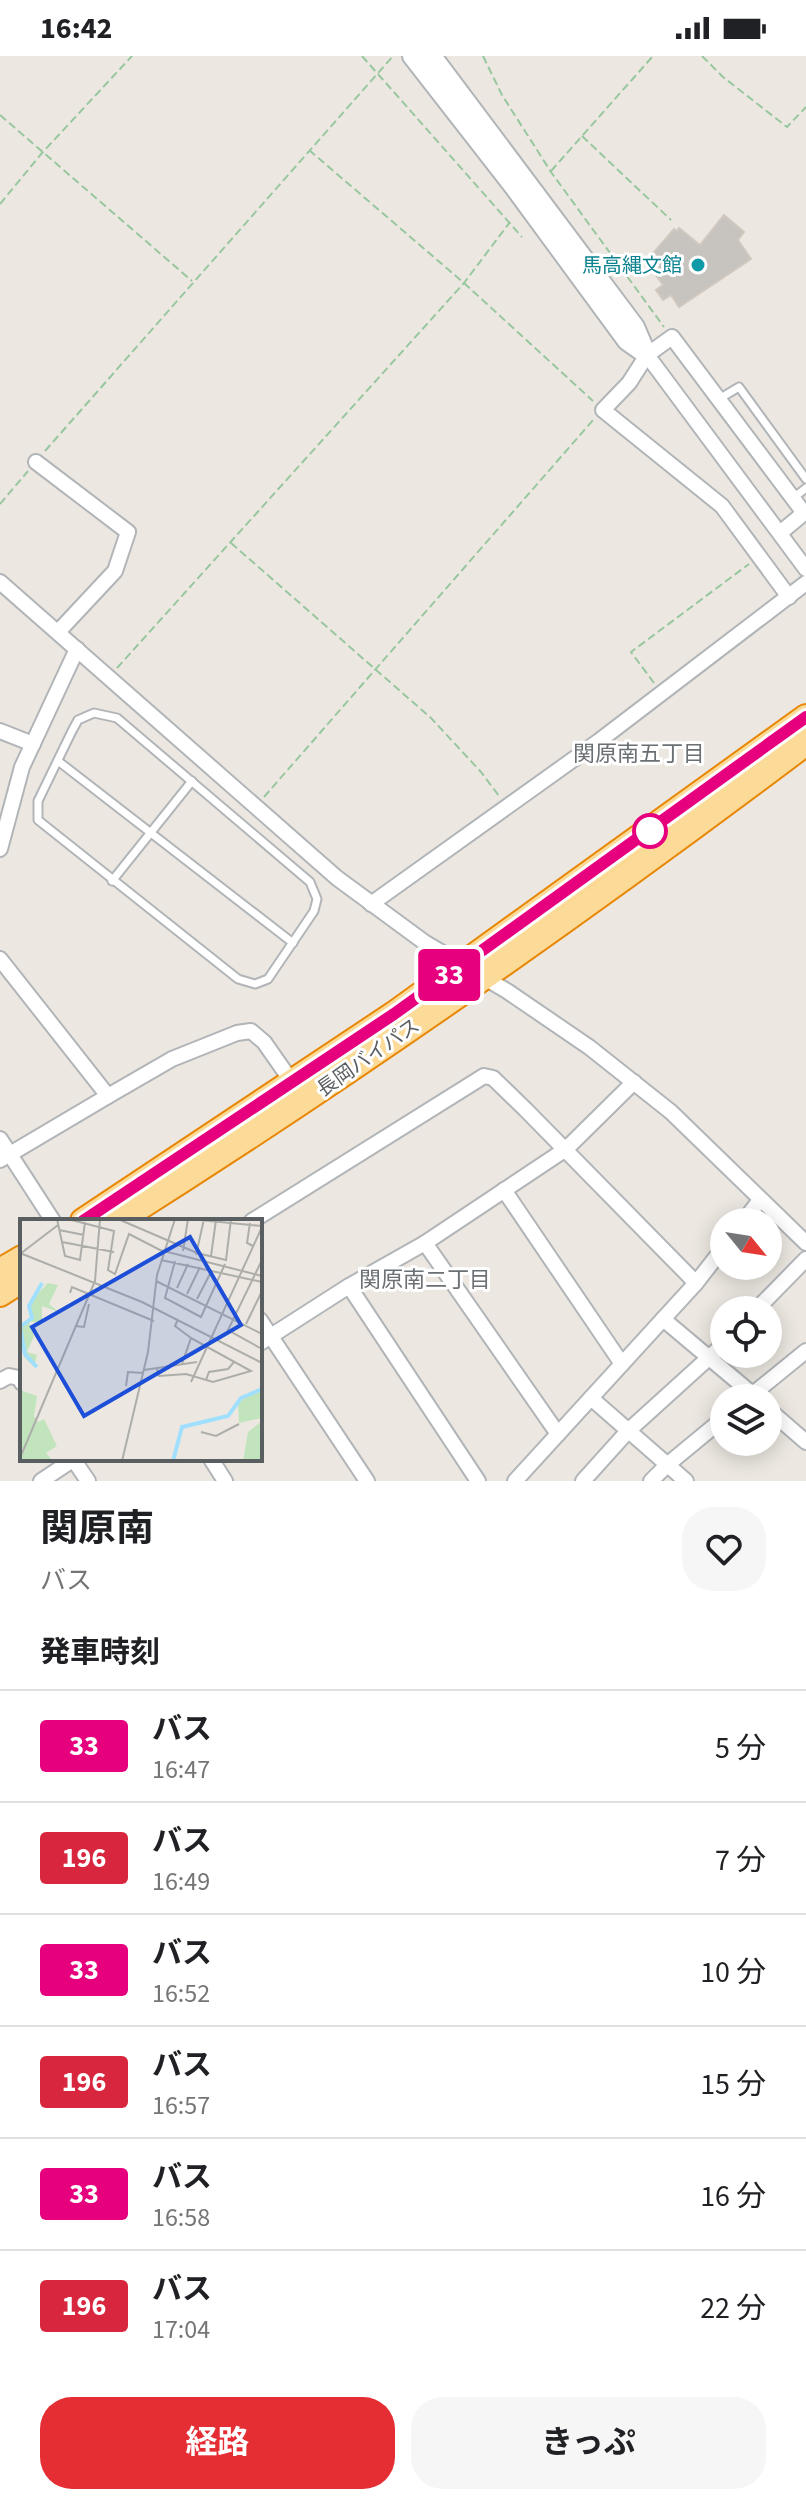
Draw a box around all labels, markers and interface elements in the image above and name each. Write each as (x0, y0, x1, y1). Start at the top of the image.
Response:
text: 16:42 (40, 7, 112, 50)
place label: 馬高縄文館 (582, 252, 682, 280)
marker: 馬高縄文館 (689, 256, 707, 274)
district label: 関原南五丁目 (573, 738, 705, 770)
unlabelled marker (633, 814, 667, 848)
line badge: 33 (413, 949, 485, 1001)
text: 33 (434, 955, 464, 995)
street label: 長岡バイパス (312, 1012, 426, 1104)
north arrow (710, 1208, 782, 1280)
map controls (710, 1208, 782, 1456)
inset map (20, 1219, 262, 1461)
district label: 関原南二丁目 (359, 1264, 491, 1296)
button: locate (710, 1296, 782, 1368)
button: layers (710, 1384, 782, 1456)
text: 関原南 (40, 1502, 154, 1556)
button: heart (682, 1507, 766, 1591)
text: バス (40, 1562, 92, 1599)
text: 発車時刻 (40, 1631, 160, 1674)
text: バス (152, 1708, 212, 1751)
text: 33 (69, 1726, 99, 1766)
text: 5 分 (715, 1727, 766, 1770)
text: 16:47 (152, 1751, 210, 1788)
text: バス (152, 1820, 212, 1863)
text: 196 (62, 1838, 106, 1878)
text: 7 分 (715, 1839, 766, 1882)
text: 16:49 (152, 1863, 210, 1900)
text: バス (152, 1932, 212, 1975)
text: 33 (69, 1950, 99, 1990)
text: 10 分 (700, 1951, 766, 1994)
text: 16:52 (152, 1975, 210, 2012)
text: バス (152, 2044, 212, 2087)
text: 196 (62, 2062, 106, 2102)
text: 15 分 (700, 2063, 766, 2106)
text: 16:57 (152, 2087, 210, 2124)
text: バス (152, 2156, 212, 2199)
text: 33 (69, 2174, 99, 2214)
text: 16 分 (700, 2175, 766, 2218)
text: 16:58 (152, 2199, 210, 2236)
text: バス (152, 2268, 212, 2311)
text: 196 (62, 2286, 106, 2326)
text: 22 分 (700, 2287, 766, 2330)
text: 17:04 (152, 2311, 210, 2348)
button: 経路 (40, 2397, 395, 2489)
button: きっぷ (411, 2397, 766, 2489)

